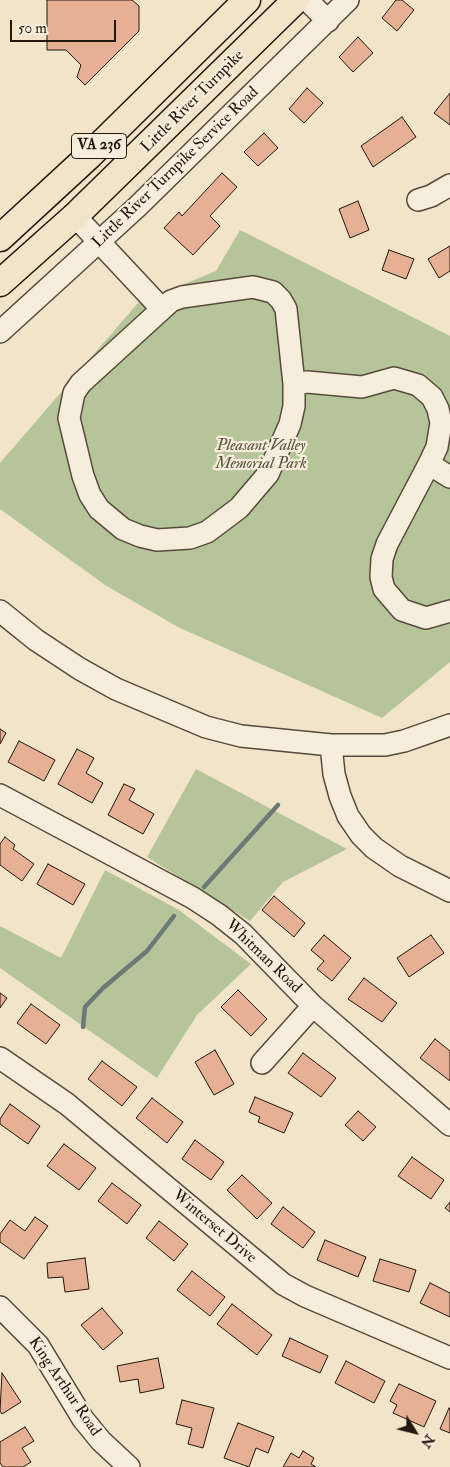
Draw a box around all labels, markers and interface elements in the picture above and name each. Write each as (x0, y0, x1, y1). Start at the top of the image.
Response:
scale bar (12, 10, 119, 42)
text: 50 m (18, 19, 47, 38)
street label: Little River Turnpike (138, 47, 248, 157)
street label: Little River Turnpike Service Road (89, 83, 263, 253)
road number: VA 236 (72, 134, 126, 158)
park label: Pleasant Valley Memorial Park (215, 437, 307, 475)
street label: Whitman Road (221, 916, 305, 998)
street label: Winterset Drive (168, 1186, 260, 1268)
street label: King Arthur Road (24, 1334, 104, 1440)
north arrow (390, 1407, 440, 1457)
text: N (417, 1431, 438, 1451)

